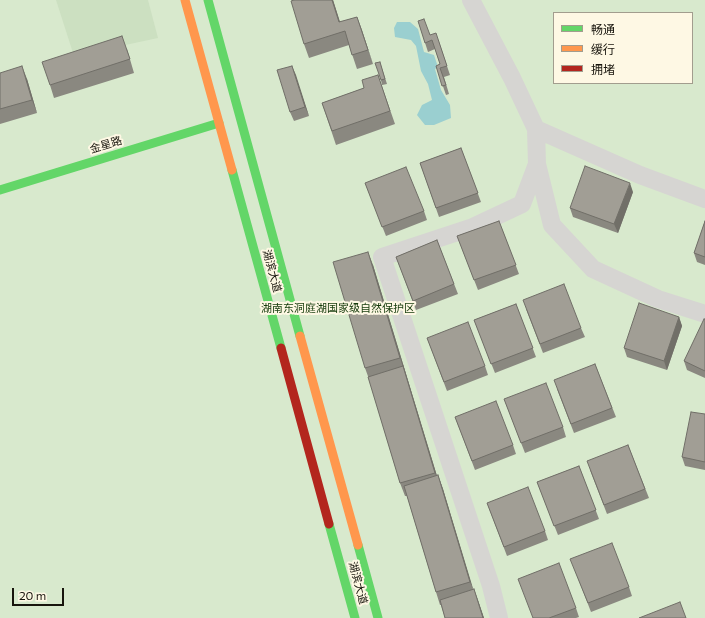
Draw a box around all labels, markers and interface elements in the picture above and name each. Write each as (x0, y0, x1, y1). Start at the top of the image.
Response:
legend (553, 12, 693, 84)
text: 畅通 (591, 22, 615, 36)
text: 缓行 (591, 42, 615, 56)
text: 拥堵 (591, 62, 615, 76)
street label: 金星路 (88, 134, 124, 156)
street label: 湖滨大道 (260, 248, 284, 294)
park label: 湖南东洞庭湖国家级自然保护区 (261, 301, 415, 315)
street label: 湖滨大道 (346, 560, 370, 606)
scale bar (14, 580, 66, 606)
text: 20 m (19, 588, 46, 602)

